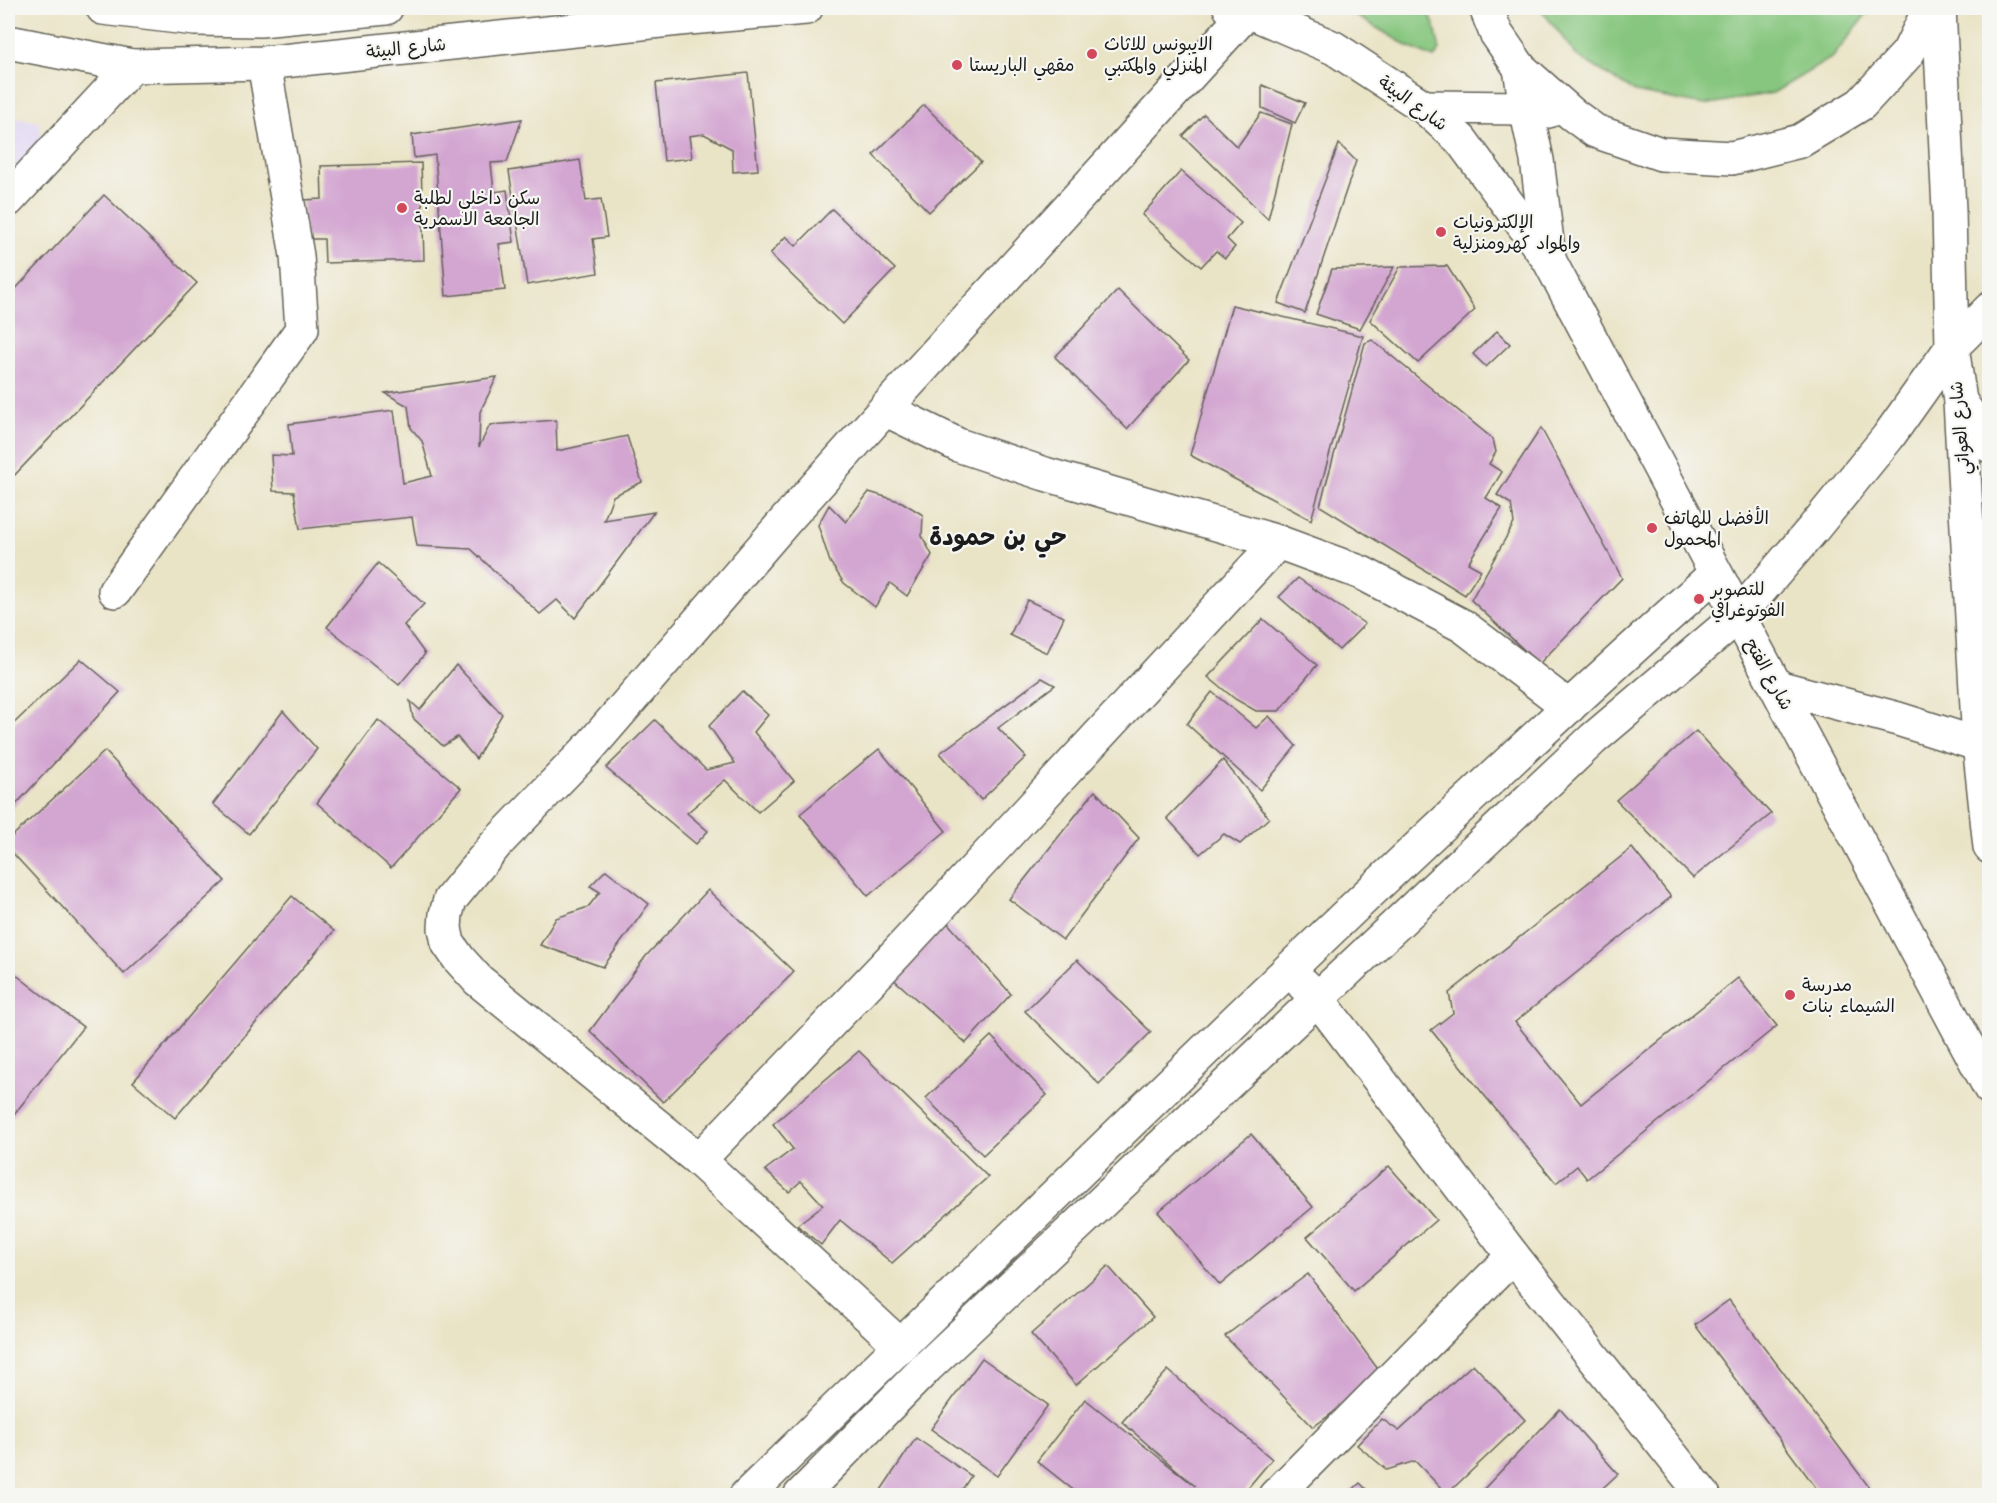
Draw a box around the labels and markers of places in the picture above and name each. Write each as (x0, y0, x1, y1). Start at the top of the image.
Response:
place label: الايبونس للاثاث المنزلي والمكتبي (1104, 32, 1213, 81)
marker: الايبونس للاثاث المنزلي والمكتبي (1085, 47, 1099, 61)
place label: مقهي الباريستا (969, 53, 1074, 81)
marker: مقهي الباريستا (950, 58, 964, 72)
place label: سكن داخلي لطلبة الجامعة اﻻسمرية (414, 186, 540, 231)
marker: سكن داخلي لطلبة الجامعة اﻻسمرية (395, 201, 409, 215)
place label: الإلكترونيات والمواد كهرومنزلية (1453, 210, 1580, 255)
marker: الإلكترونيات والمواد كهرومنزلية (1434, 225, 1448, 239)
place label: الأفضل للهاتف المحمول (1664, 506, 1769, 551)
marker: الأفضل للهاتف المحمول (1645, 521, 1659, 535)
place label: للتصوير الفوتوغرافي (1709, 577, 1785, 623)
marker: للتصوير الفوتوغرافي (1692, 592, 1706, 606)
place label: مدرسة الشيماء بنات (1802, 973, 1895, 1018)
marker: مدرسة الشيماء بنات (1783, 988, 1797, 1002)

